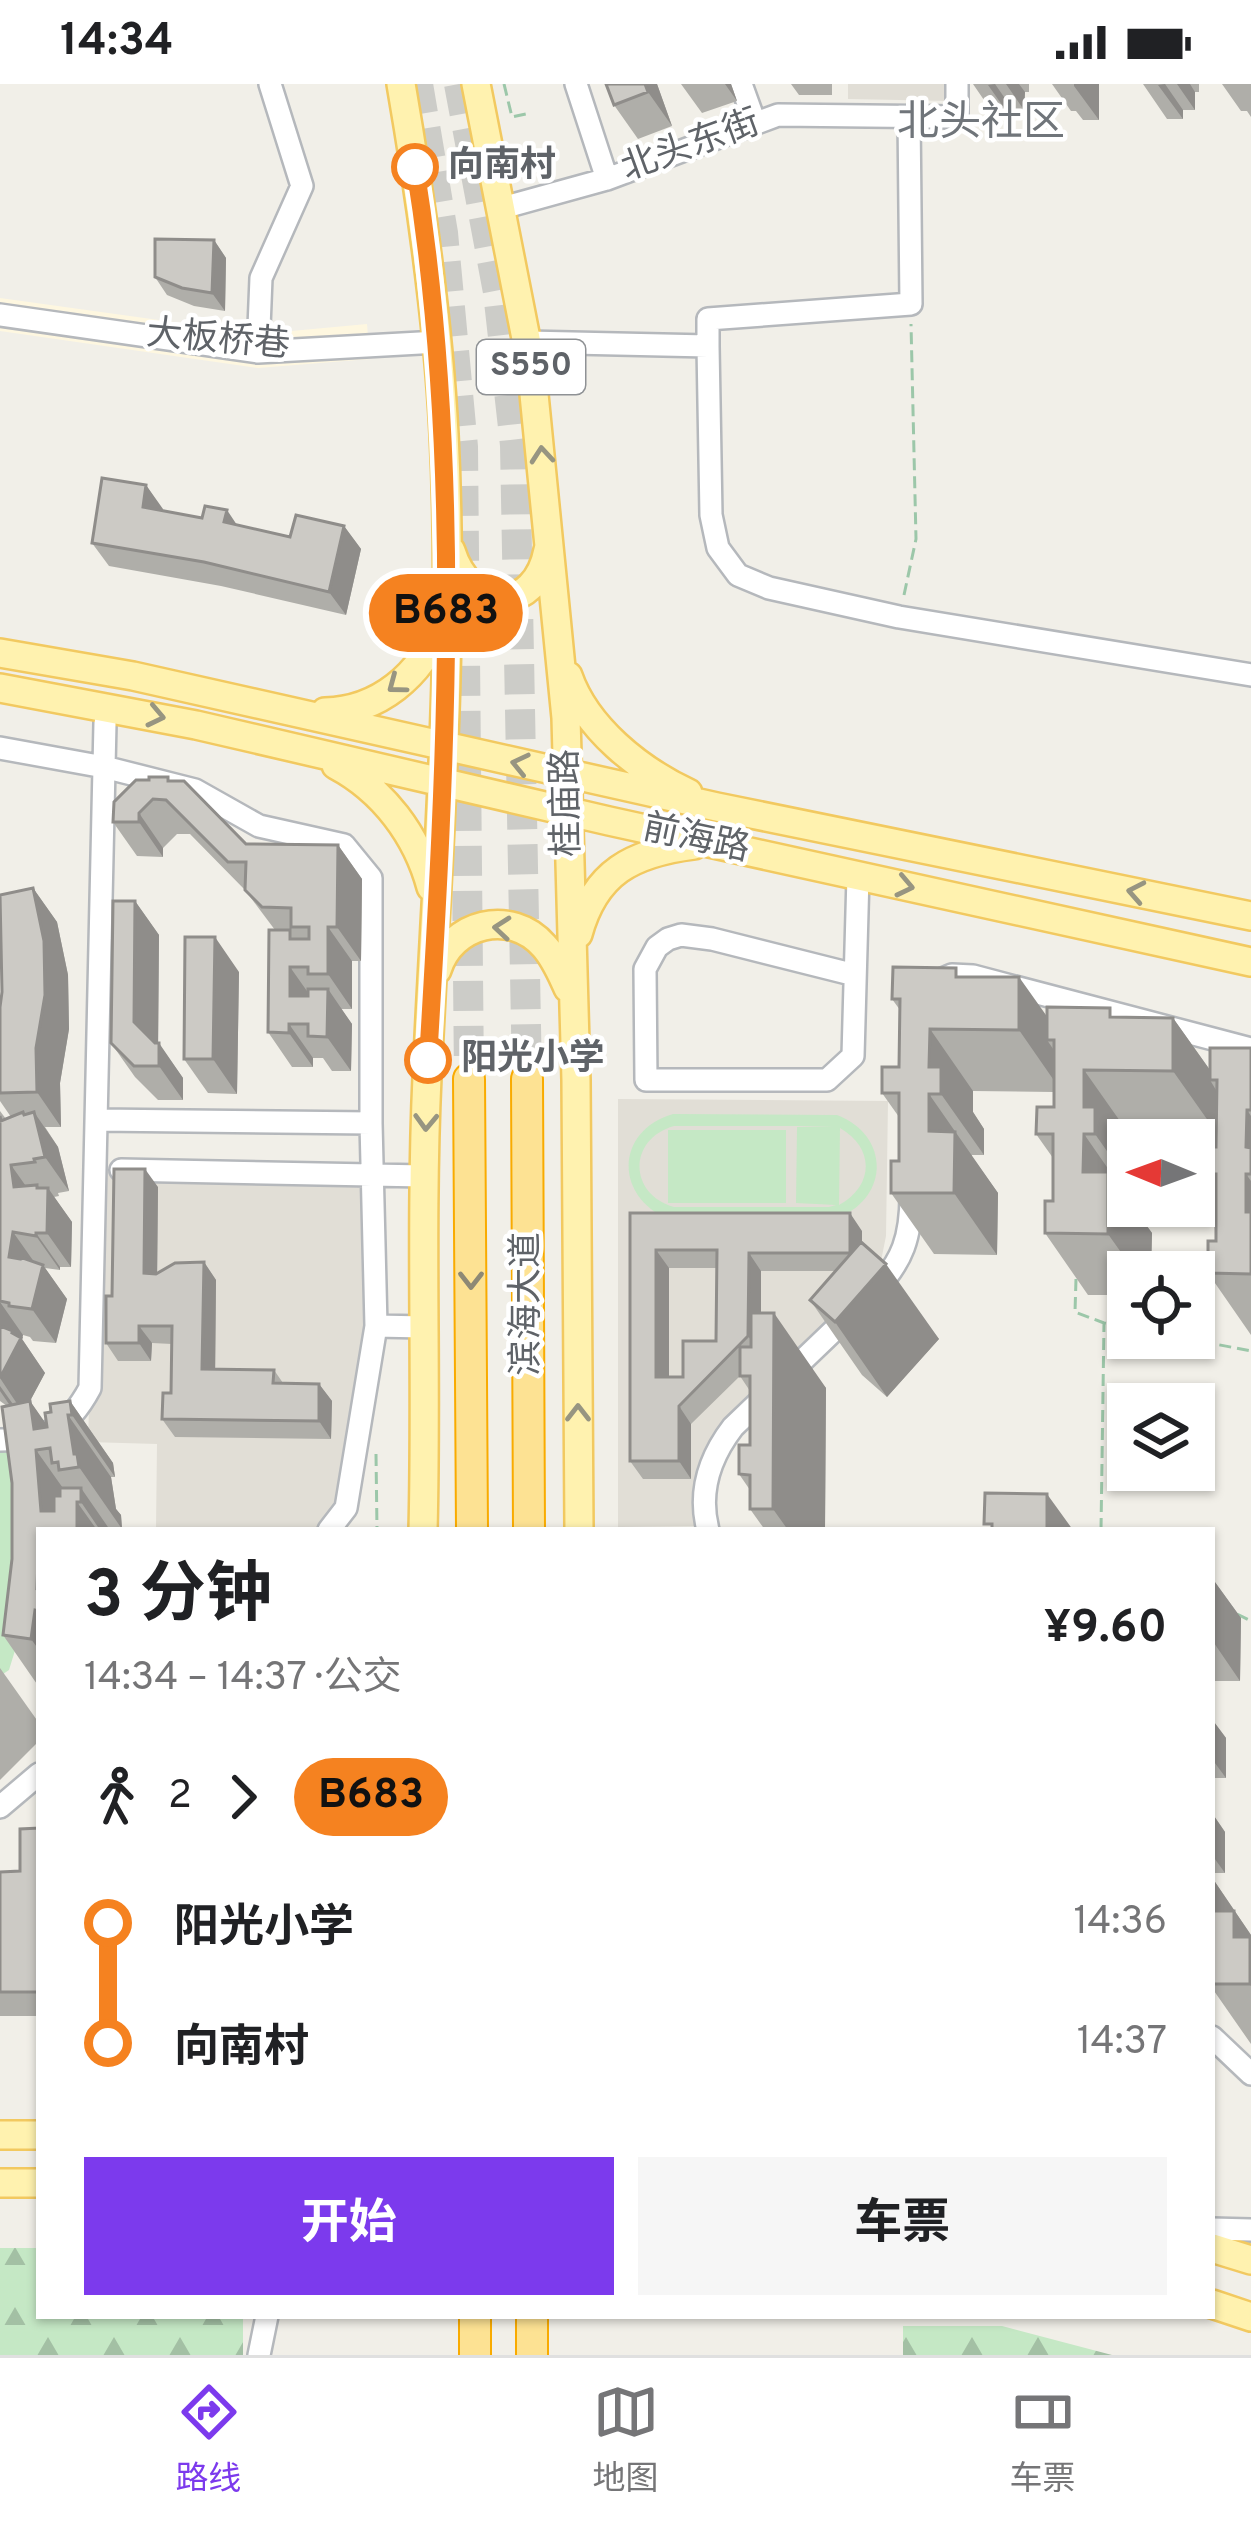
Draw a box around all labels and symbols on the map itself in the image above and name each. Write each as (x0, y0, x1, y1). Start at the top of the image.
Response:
district label: 北头社区 (897, 98, 1065, 151)
street label: 北头东街 (615, 101, 767, 193)
place label: 向南村 (448, 144, 556, 190)
marker: 向南村 (393, 145, 437, 189)
street label: 大板桥巷 (144, 312, 292, 370)
road number: S550 (477, 340, 585, 394)
one-way arrow (530, 445, 555, 464)
line badge: B683 (362, 574, 530, 652)
one-way arrow (388, 670, 409, 692)
one-way arrow (146, 703, 166, 728)
street label: 桂庙路 (544, 749, 592, 857)
one-way arrow (511, 752, 531, 777)
street label: 前海路 (638, 806, 754, 874)
one-way arrow (895, 873, 915, 898)
one-way arrow (1127, 880, 1147, 906)
one-way arrow (492, 915, 511, 941)
place label: 阳光小学 (461, 1037, 605, 1083)
marker: 阳光小学 (406, 1038, 450, 1082)
one-way arrow (413, 1113, 439, 1132)
north arrow (1107, 1119, 1215, 1227)
street label: 滨海大道 (505, 1232, 551, 1376)
one-way arrow (458, 1272, 484, 1290)
one-way arrow (565, 1403, 591, 1421)

